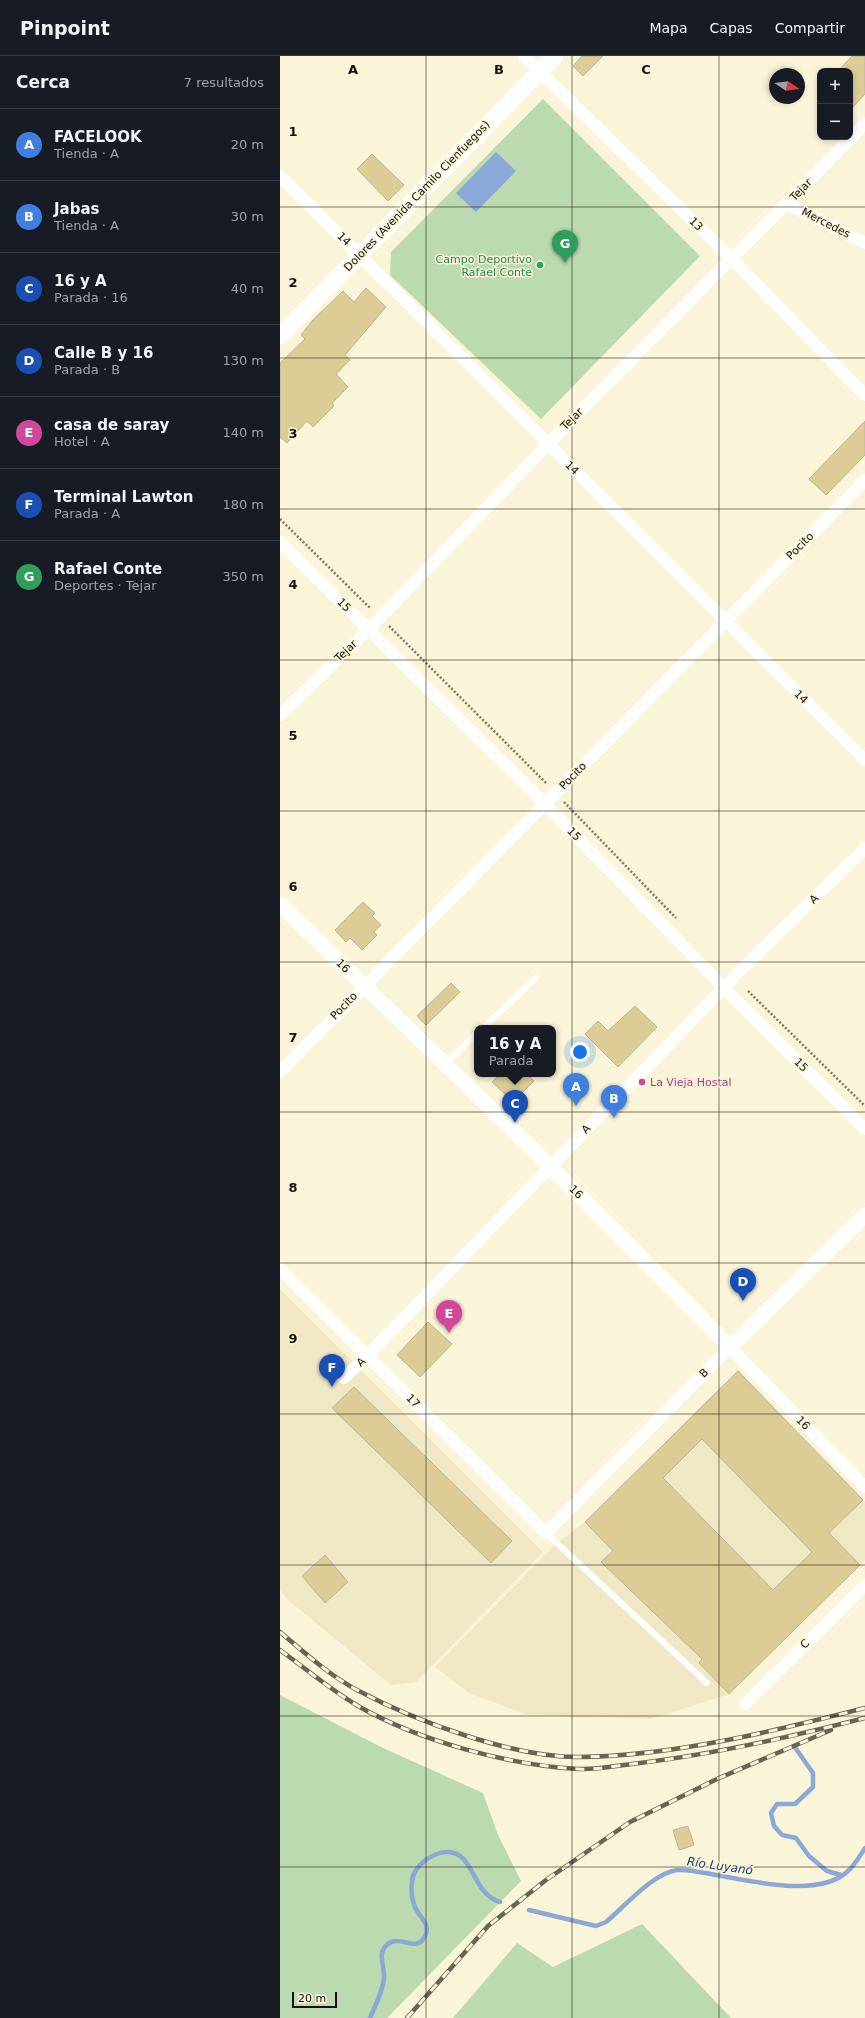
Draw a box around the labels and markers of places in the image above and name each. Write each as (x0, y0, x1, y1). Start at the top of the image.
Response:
pin: G (552, 230, 578, 263)
place label: Campo Deportivo Rafael Conte (436, 253, 532, 279)
marker: Campo Deportivo Rafael Conte (535, 260, 545, 270)
pin: A (563, 1073, 589, 1106)
place label: La Vieja Hostal (650, 1076, 732, 1089)
marker: La Vieja Hostal (637, 1077, 647, 1087)
pin: B (601, 1085, 627, 1118)
pin: C (502, 1090, 528, 1123)
pin: D (730, 1268, 756, 1301)
pin: E (436, 1300, 462, 1333)
pin: F (319, 1354, 345, 1387)

